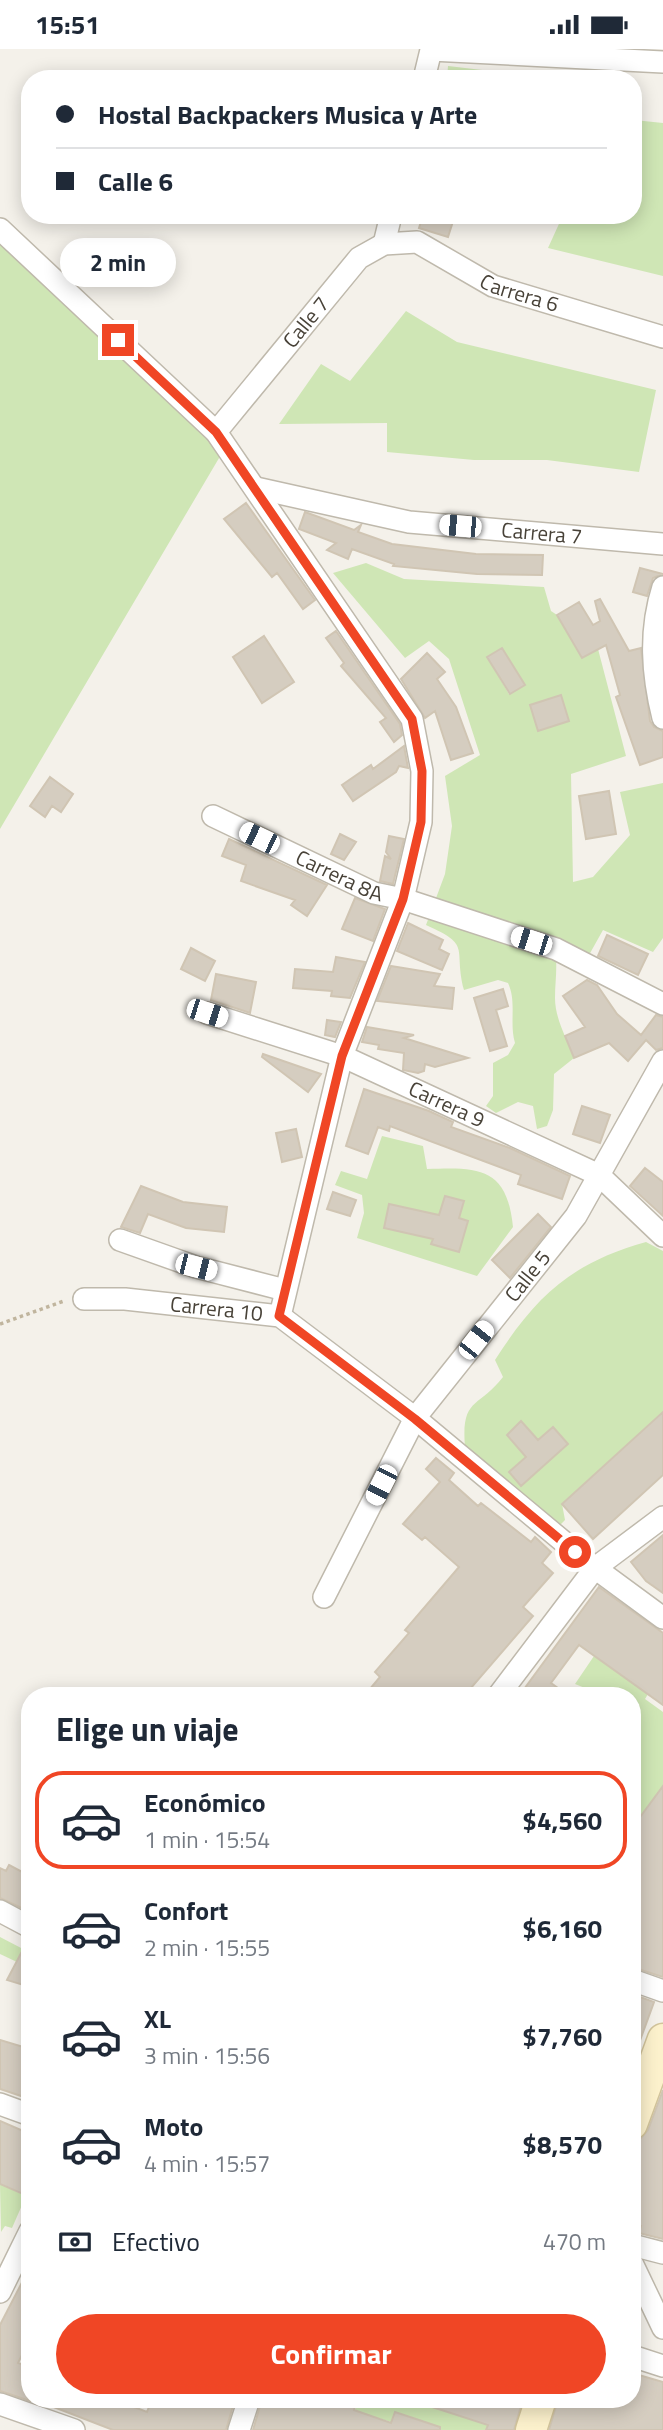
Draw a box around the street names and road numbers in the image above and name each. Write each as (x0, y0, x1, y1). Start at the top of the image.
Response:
street label: Carrera 6 (474, 265, 563, 320)
street label: Calle 7 (274, 289, 336, 354)
street label: Carrera 7 (500, 513, 584, 552)
street label: Carrera 8A (291, 841, 386, 909)
street label: Carrera 9 (404, 1072, 491, 1135)
street label: Calle 5 (496, 1243, 558, 1309)
street label: Carrera 10 (169, 1287, 264, 1329)

